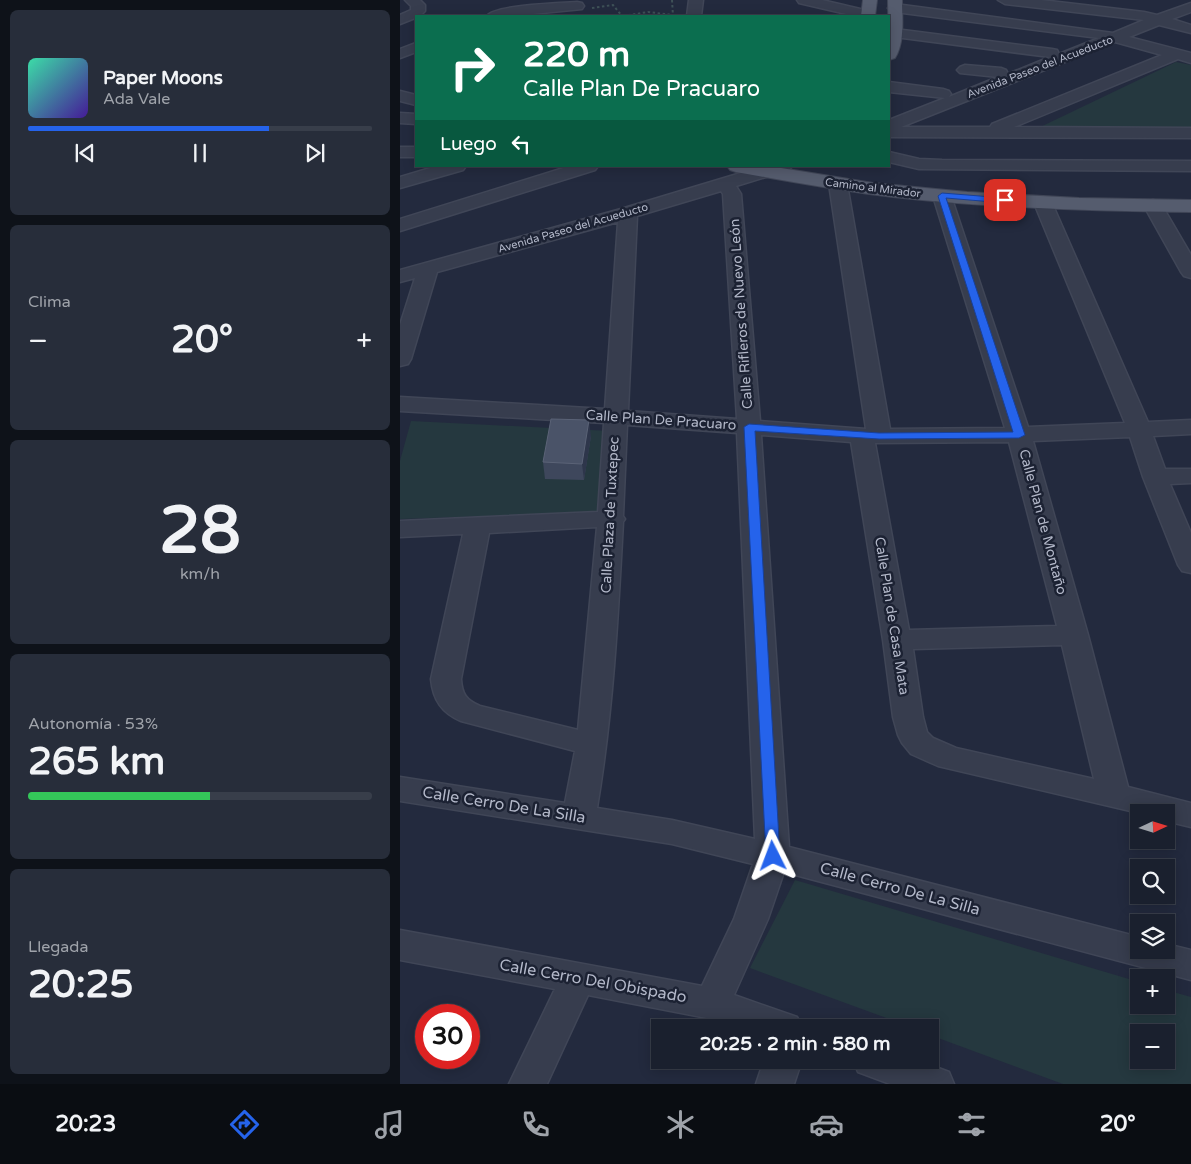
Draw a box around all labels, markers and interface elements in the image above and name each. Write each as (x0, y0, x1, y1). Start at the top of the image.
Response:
street label: Avenida Paseo del Acueducto (965, 33, 1115, 101)
text: 220 m (523, 34, 630, 76)
icon: right (440, 35, 505, 100)
text: Paper Moons (103, 67, 223, 89)
text: Calle Plan De Pracuaro (523, 76, 760, 102)
text: Ada Vale (103, 89, 170, 109)
icon: left (507, 130, 535, 158)
text: Luego (440, 133, 497, 155)
icon: previous (71, 139, 99, 167)
icon: pause (186, 139, 214, 167)
icon: next (301, 139, 329, 167)
street label: Camino al Mirador (824, 176, 922, 200)
pin (984, 179, 1026, 221)
icon: arrive (991, 186, 1019, 214)
street label: Avenida Paseo del Acueducto (496, 200, 650, 256)
street label: Calle Rifleros de Nuevo León (726, 218, 756, 410)
text: Clima (28, 292, 71, 312)
text: 20° (171, 317, 233, 363)
text: − (28, 324, 48, 358)
text: + (356, 324, 372, 358)
street label: Calle Plan De Pracuaro (585, 406, 737, 434)
street label: Calle Plaza de Tuxtepec (597, 436, 623, 594)
street label: Calle Plan de Montaño (1015, 447, 1071, 597)
text: 28 (159, 492, 241, 571)
street label: Calle Plan de Casa Mata (871, 536, 913, 696)
text: km/h (180, 564, 220, 584)
text: Autonomía · 53% (28, 714, 158, 734)
text: 265 km (28, 739, 165, 785)
street label: Calle Cerro De La Silla (421, 782, 587, 828)
north arrow (1130, 804, 1175, 849)
map controls (1130, 804, 1175, 1069)
position arrow (746, 829, 798, 881)
street label: Calle Cerro De La Silla (818, 858, 982, 920)
button: search (1130, 859, 1175, 904)
button: layers (1130, 914, 1175, 959)
text: Llegada (28, 937, 88, 957)
street label: Calle Cerro Del Obispado (498, 955, 688, 1007)
text: 20:25 (28, 962, 133, 1008)
button: + (1130, 969, 1175, 1014)
speed limit sign: 30 (415, 1004, 480, 1069)
button: − (1130, 1024, 1175, 1069)
text: 20:25 · 2 min · 580 m (699, 1033, 891, 1055)
icon: directions (227, 1107, 262, 1142)
icon: music (372, 1107, 407, 1142)
icon: phone (518, 1107, 553, 1142)
icon: climate (663, 1107, 698, 1142)
icon: car (809, 1107, 844, 1142)
icon: filters (954, 1107, 989, 1142)
text: 20:23 (55, 1111, 116, 1137)
text: 20° (1100, 1111, 1136, 1137)

